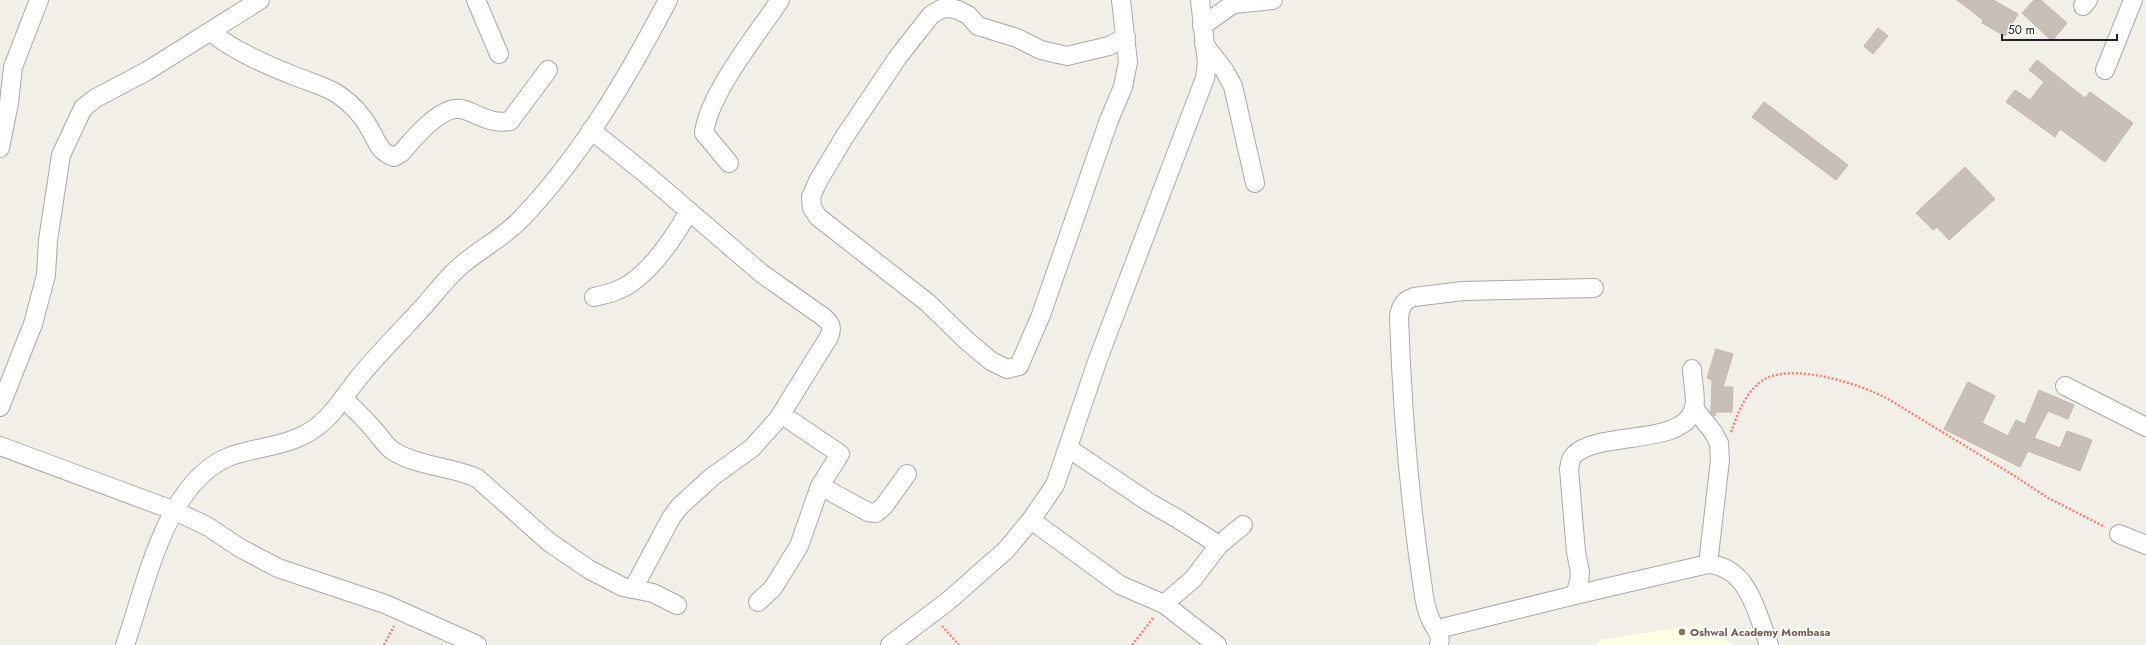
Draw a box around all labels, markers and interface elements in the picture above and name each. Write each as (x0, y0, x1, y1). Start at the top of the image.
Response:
scale bar (2002, 16, 2117, 42)
text: 50 m (2008, 21, 2035, 39)
place label: Oshwal Academy Mombasa (1690, 624, 1830, 640)
marker: Oshwal Academy Mombasa (1677, 627, 1687, 637)

